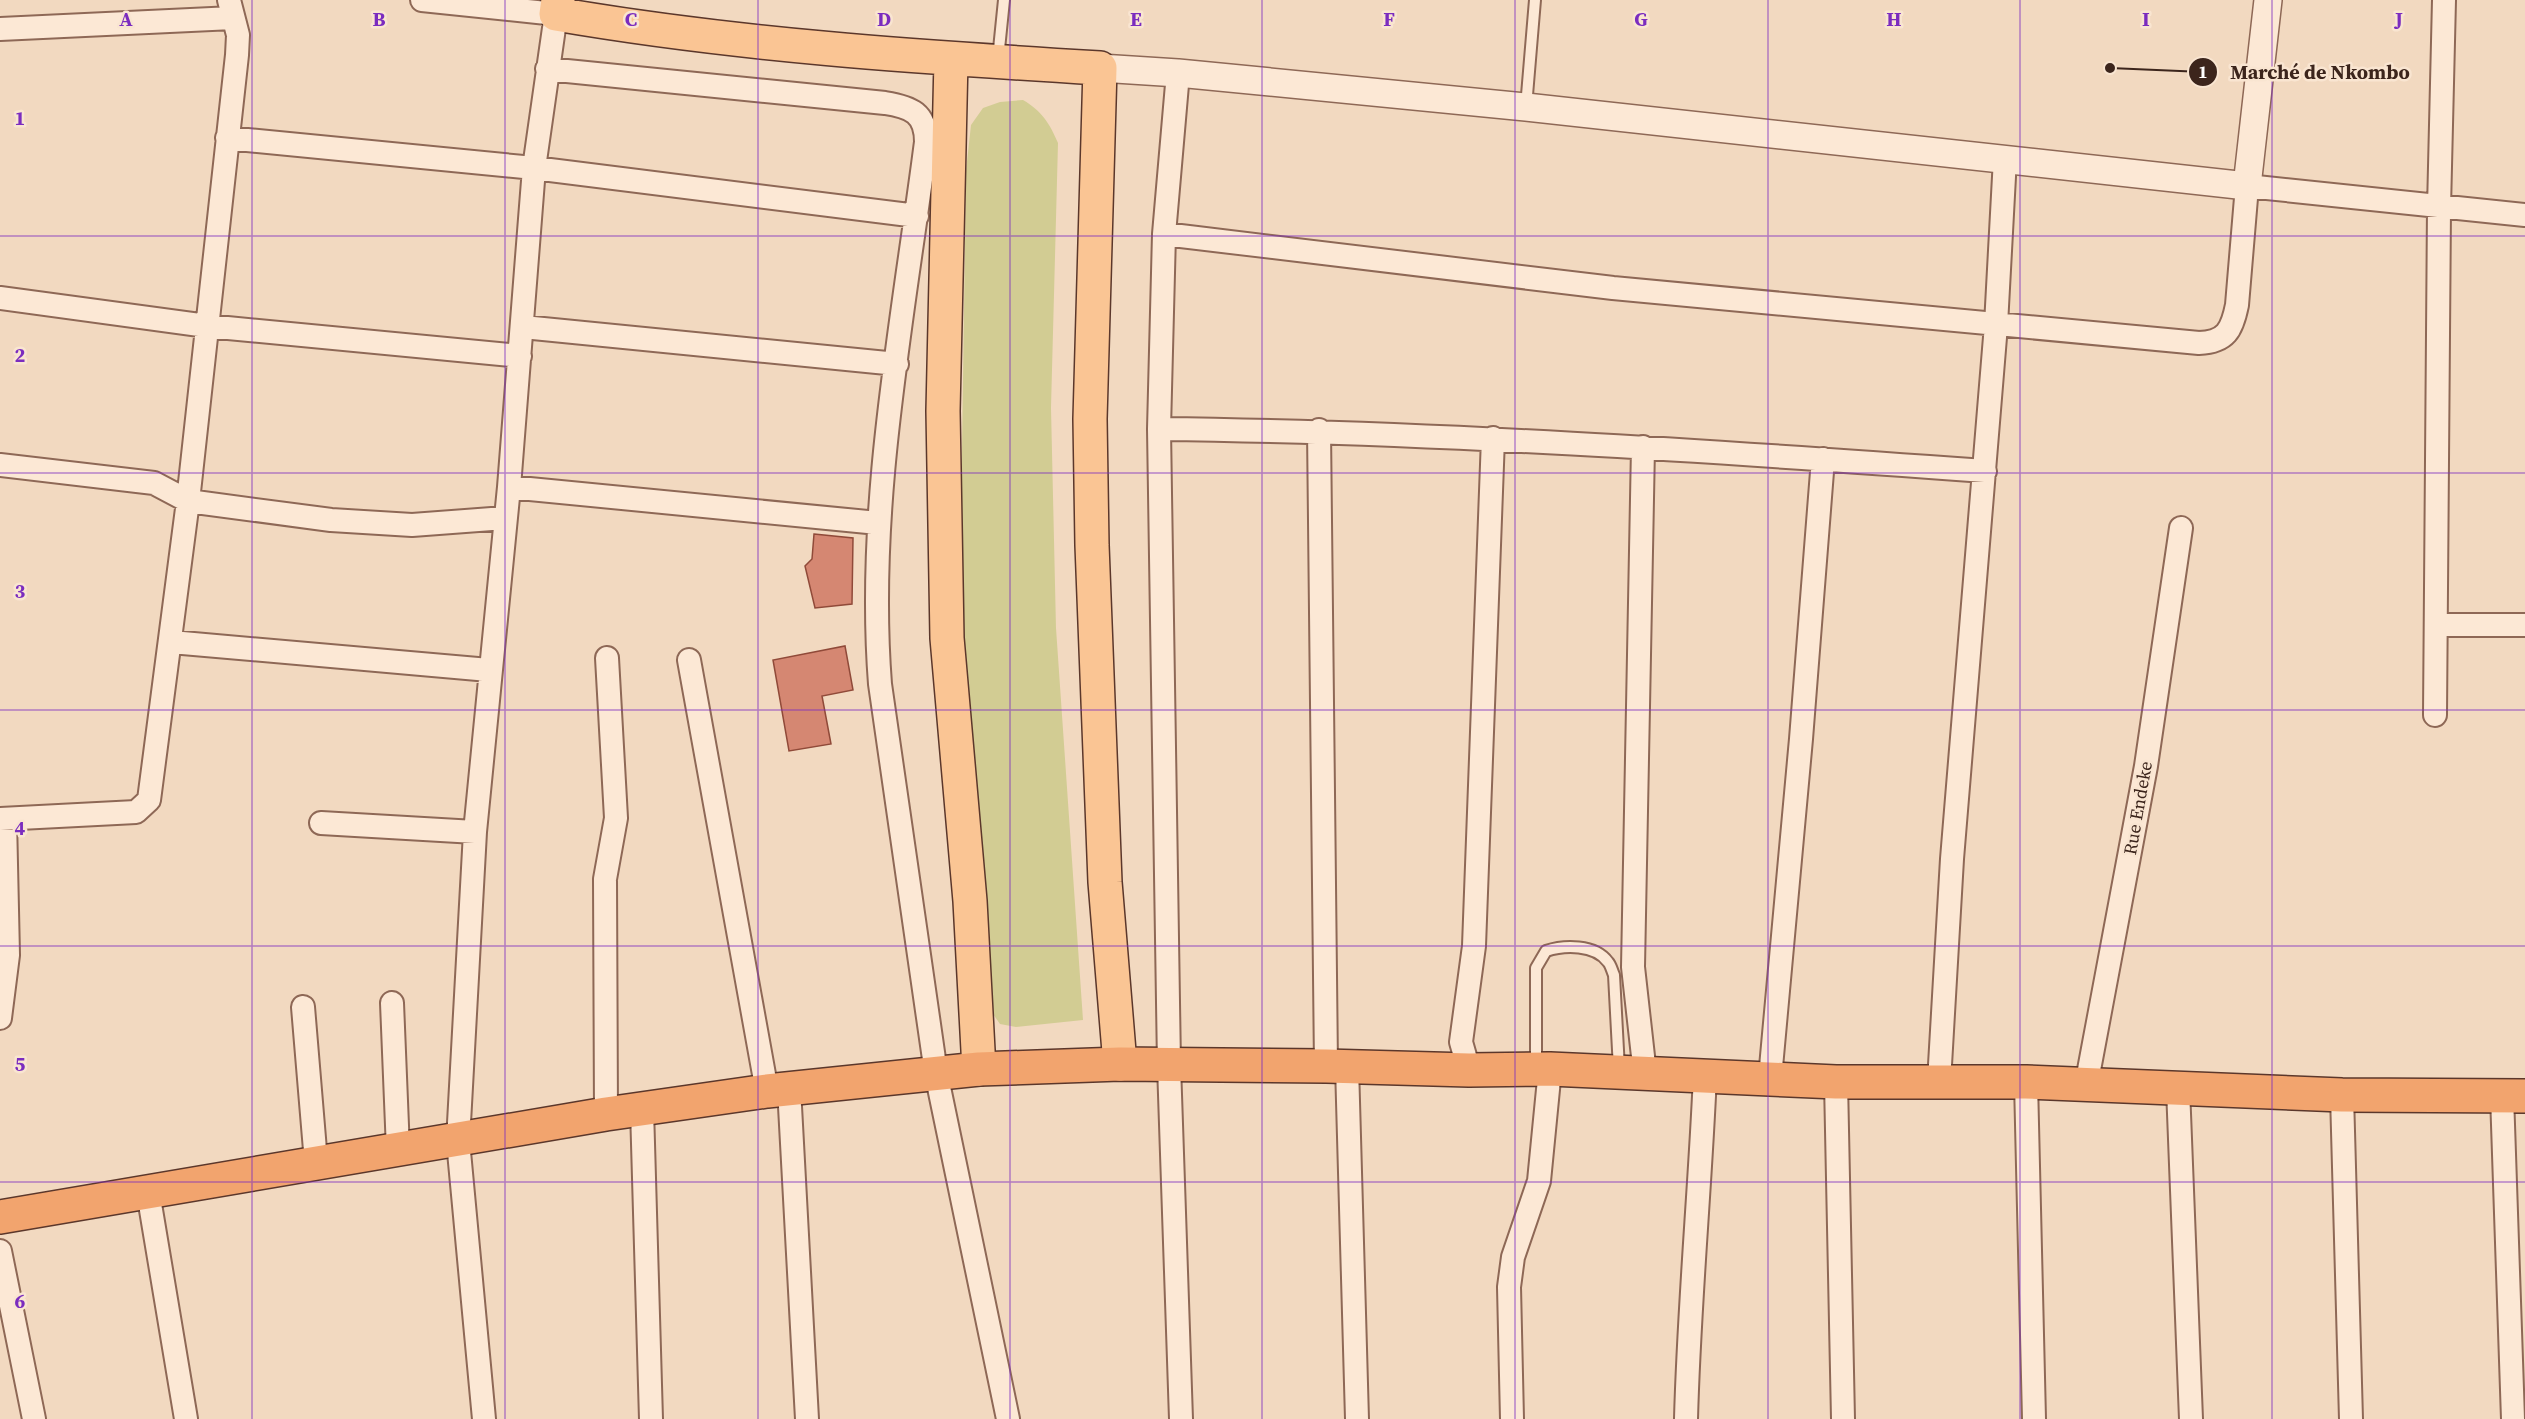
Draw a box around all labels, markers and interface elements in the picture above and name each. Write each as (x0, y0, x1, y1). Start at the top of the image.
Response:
text: A (119, 5, 133, 33)
text: B (372, 5, 386, 33)
text: C (625, 5, 637, 33)
text: D (877, 5, 891, 33)
text: E (1130, 5, 1142, 33)
text: F (1383, 5, 1395, 33)
text: G (1634, 5, 1648, 33)
text: H (1886, 5, 1902, 33)
text: I (2142, 5, 2150, 33)
text: J (2393, 5, 2403, 33)
callout: Marché de Nkombo (2188, 53, 2422, 91)
text: Marché de Nkombo (2230, 58, 2410, 86)
text: 1 (2198, 59, 2208, 84)
text: 1 (15, 104, 25, 132)
text: 2 (15, 341, 26, 369)
text: 3 (15, 577, 26, 605)
street label: Rue Endeke (2117, 759, 2158, 857)
text: 4 (15, 814, 26, 842)
text: 5 (15, 1050, 26, 1078)
text: 6 (15, 1287, 26, 1315)

